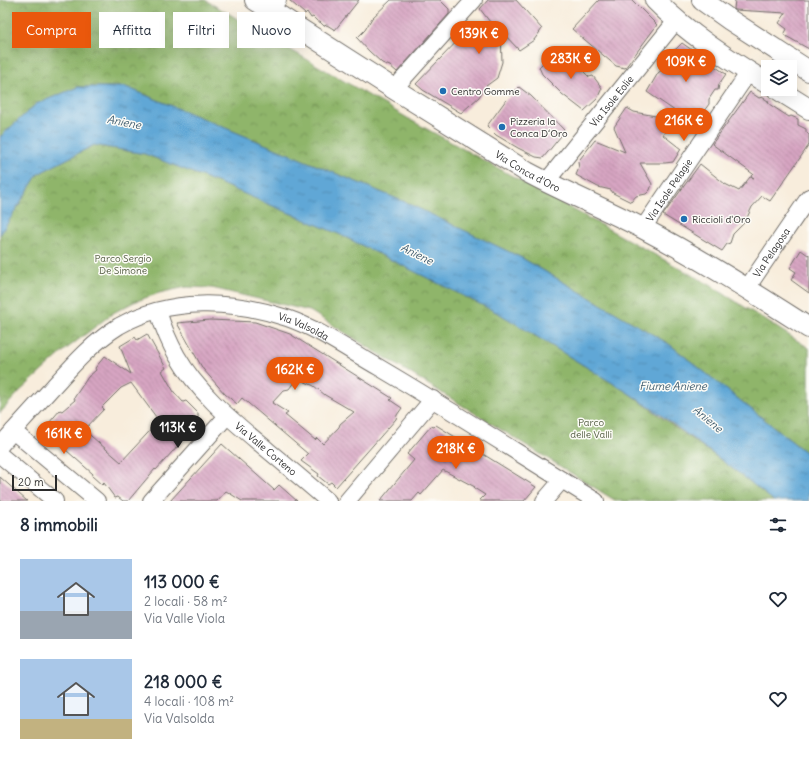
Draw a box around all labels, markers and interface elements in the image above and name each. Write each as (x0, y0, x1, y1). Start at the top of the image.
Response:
chip: Compra (12, 12, 91, 48)
chip: Affitta (99, 12, 165, 48)
chip: Filtri (173, 12, 229, 48)
chip: Nuovo (237, 12, 305, 48)
pin: 139K € (446, 21, 512, 55)
text: 139K € (459, 25, 499, 42)
pin: 283K € (538, 46, 604, 80)
pin: 109K € (653, 49, 719, 83)
text: 283K € (550, 50, 592, 67)
text: 109K € (666, 53, 706, 70)
map controls (761, 60, 797, 96)
button: layers (761, 60, 797, 96)
street label: Via Isole Eolie (587, 73, 636, 129)
place label: Centro Gomme (451, 85, 520, 98)
marker: Centro Gomme (438, 86, 448, 96)
pin: 216K € (651, 108, 717, 142)
water label: Aniene (106, 112, 143, 132)
text: 216K € (664, 112, 704, 129)
place label: Pizzeria la Conca D‘Oro (510, 115, 568, 140)
marker: Pizzeria la Conca D‘Oro (497, 122, 507, 132)
street label: Via Conca d'Oro (493, 147, 563, 195)
street label: Via Isole Pelagie (643, 156, 695, 224)
place label: Riccioli d'Oro (692, 213, 751, 226)
marker: Riccioli d'Oro (679, 214, 689, 224)
street label: Via Pelagosa (750, 225, 793, 280)
water label: Aniene (399, 240, 436, 268)
park label: Parco Sergio De Simone (95, 252, 152, 277)
street label: Via Valsolda (277, 309, 332, 343)
pin: 162K € (262, 357, 328, 391)
text: 162K € (275, 361, 315, 378)
water label: Fiume Aniene (639, 379, 708, 393)
water label: Aniene (690, 403, 726, 436)
pin: 113K € (145, 415, 211, 449)
park label: Parco delle Valli (570, 416, 612, 441)
text: 113K € (159, 419, 197, 436)
street label: Via Valle Corteno (232, 419, 300, 478)
pin: 161K € (31, 421, 97, 455)
text: 161K € (45, 425, 83, 442)
pin: 218K € (423, 436, 489, 470)
text: 218K € (436, 440, 476, 457)
scale bar (12, 473, 57, 492)
text: 20 m (18, 475, 44, 489)
text: 8 immobili (20, 514, 98, 536)
icon: filters (767, 514, 789, 536)
text: 113 000 € (144, 571, 220, 593)
icon: home (52, 575, 100, 623)
icon: heart (767, 588, 789, 610)
text: 2 locali · 58 m² (144, 593, 228, 610)
text: Via Valle Viola (144, 610, 225, 627)
text: 218 000 € (144, 671, 222, 693)
icon: home (52, 675, 100, 723)
icon: heart (767, 688, 789, 710)
text: 4 locali · 108 m² (144, 693, 234, 710)
text: Via Valsolda (144, 710, 215, 727)

